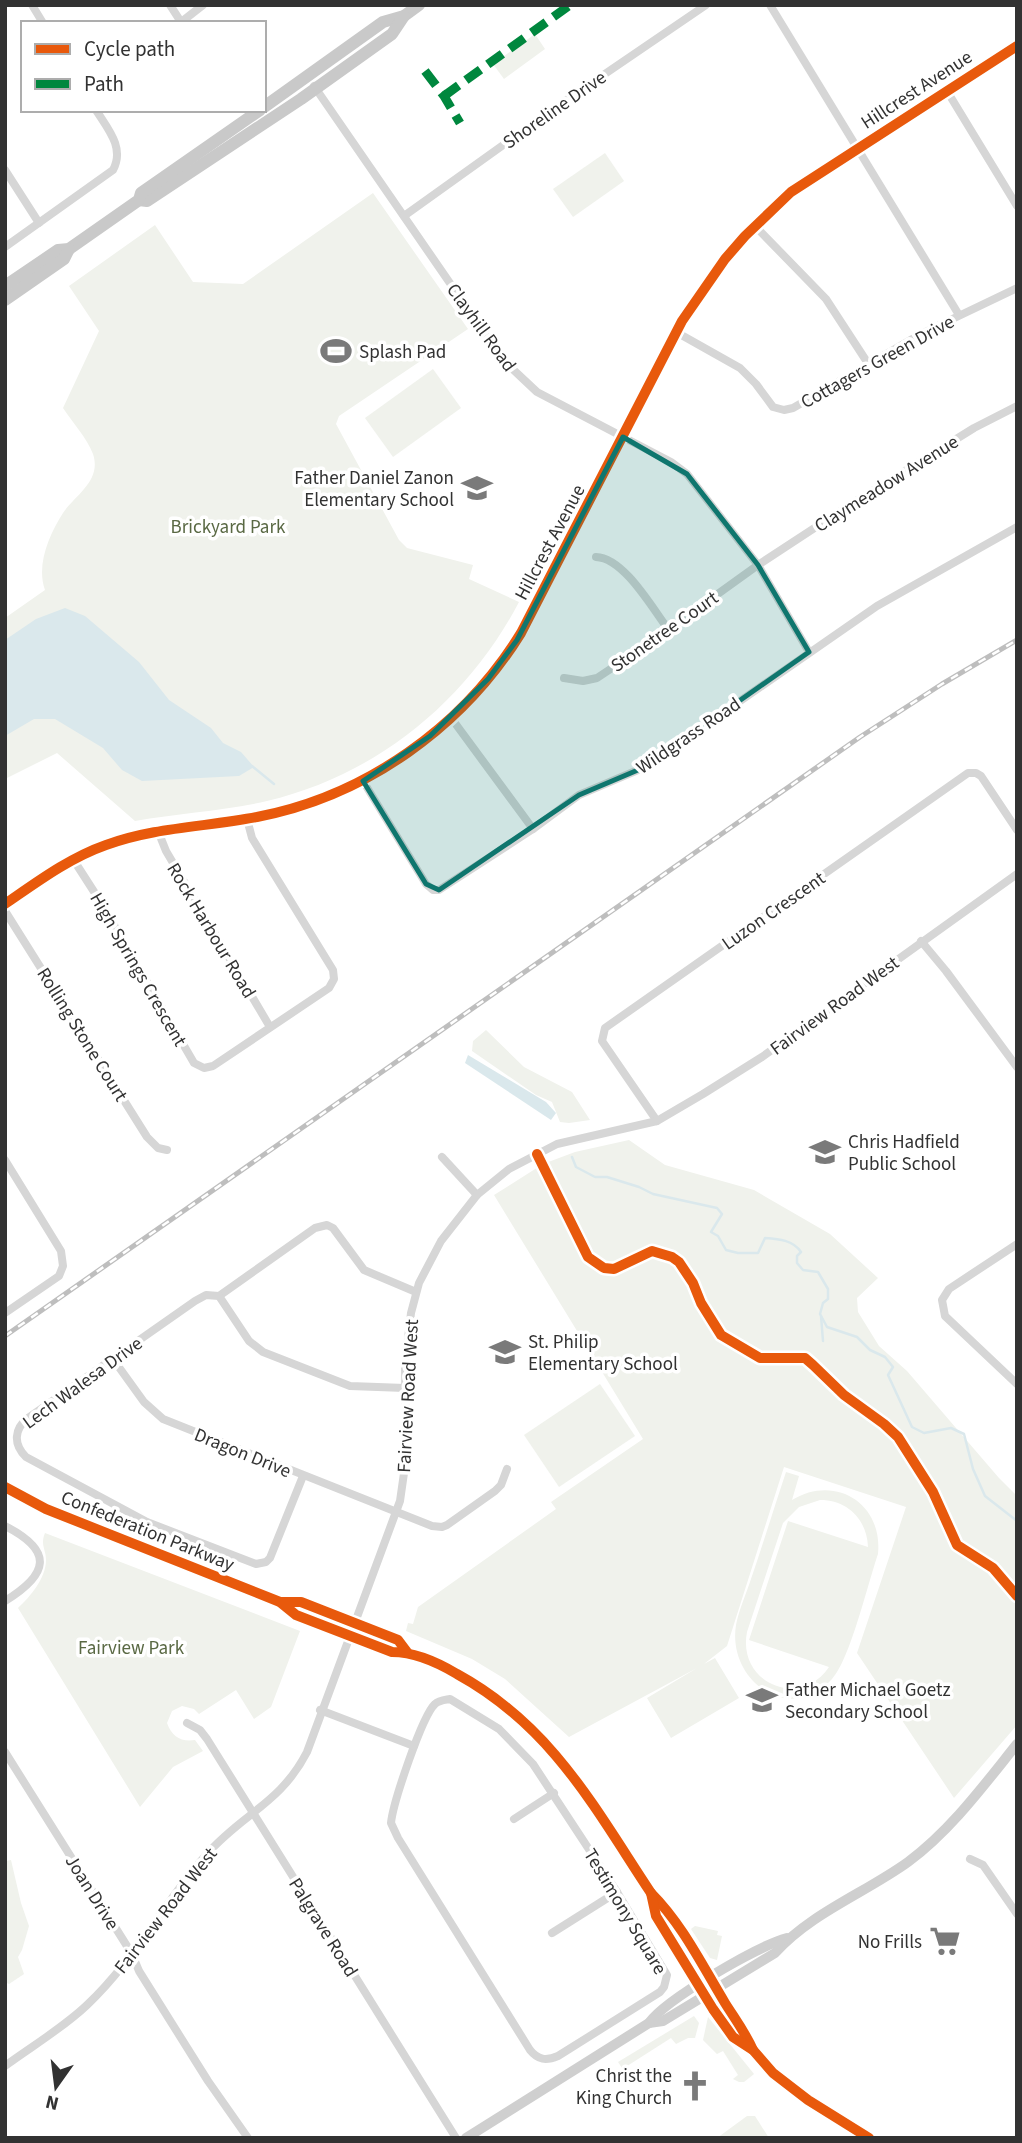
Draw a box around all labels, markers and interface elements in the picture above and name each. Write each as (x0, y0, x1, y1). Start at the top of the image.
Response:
legend (21, 21, 266, 112)
text: Cycle path (84, 34, 175, 64)
street label: Hillcrest Avenue (856, 44, 978, 136)
street label: Shoreline Drive (498, 64, 612, 156)
text: Path (84, 69, 124, 99)
street label: Clayhill Road (439, 278, 522, 378)
street label: Cottagers Green Drive (796, 309, 959, 416)
sports icon: Splash Pad (319, 334, 353, 368)
place label: Splash Pad (359, 339, 446, 366)
street label: Claymeadow Avenue (809, 429, 964, 540)
place label: Father Daniel Zanon Elementary School (294, 465, 454, 514)
school or university icon: Father Daniel Zanon Elementary School (460, 471, 494, 505)
street label: Hillcrest Avenue (508, 480, 592, 605)
park label: Brickyard Park (171, 514, 286, 541)
street label: Stonetree Court (606, 585, 725, 679)
street label: Wildgrass Road (631, 691, 746, 781)
street label: Rock Harbour Road (160, 858, 262, 1004)
street label: Luzon Crescent (717, 865, 832, 957)
street label: High Springs Crescent (83, 888, 193, 1052)
street label: Fairview Road West (765, 950, 905, 1062)
street label: Rolling Stone Court (30, 963, 134, 1107)
place label: Chris Hadfield Public School (848, 1129, 960, 1178)
school or university icon: Chris Hadfield Public School (808, 1135, 842, 1169)
street label: Fairview Road West (391, 1318, 426, 1473)
place label: St. Philip Elementary School (528, 1329, 678, 1378)
street label: Lech Walesa Drive (17, 1330, 148, 1436)
school or university icon: St. Philip Elementary School (488, 1335, 522, 1369)
street label: Dragon Drive (190, 1422, 295, 1485)
street label: Confederation Parkway (57, 1484, 238, 1579)
park label: Fairview Park (78, 1635, 185, 1662)
place label: Father Michael Goetz Secondary School (785, 1677, 951, 1726)
school or university icon: Father Michael Goetz Secondary School (745, 1683, 779, 1717)
street label: Fairview Road West (108, 1842, 224, 1980)
street label: Testimony Square (576, 1844, 673, 1980)
street label: Joan Drive (58, 1850, 125, 1936)
street label: Palgrave Road (281, 1873, 364, 1983)
supermarket icon: No Frills (928, 1924, 962, 1958)
place label: No Frills (858, 1929, 922, 1956)
north arrow (21, 2052, 91, 2122)
place label: Christ the King Church (576, 2063, 672, 2112)
church icon: Christ the King Church (678, 2069, 712, 2103)
text: N (43, 2087, 62, 2117)

